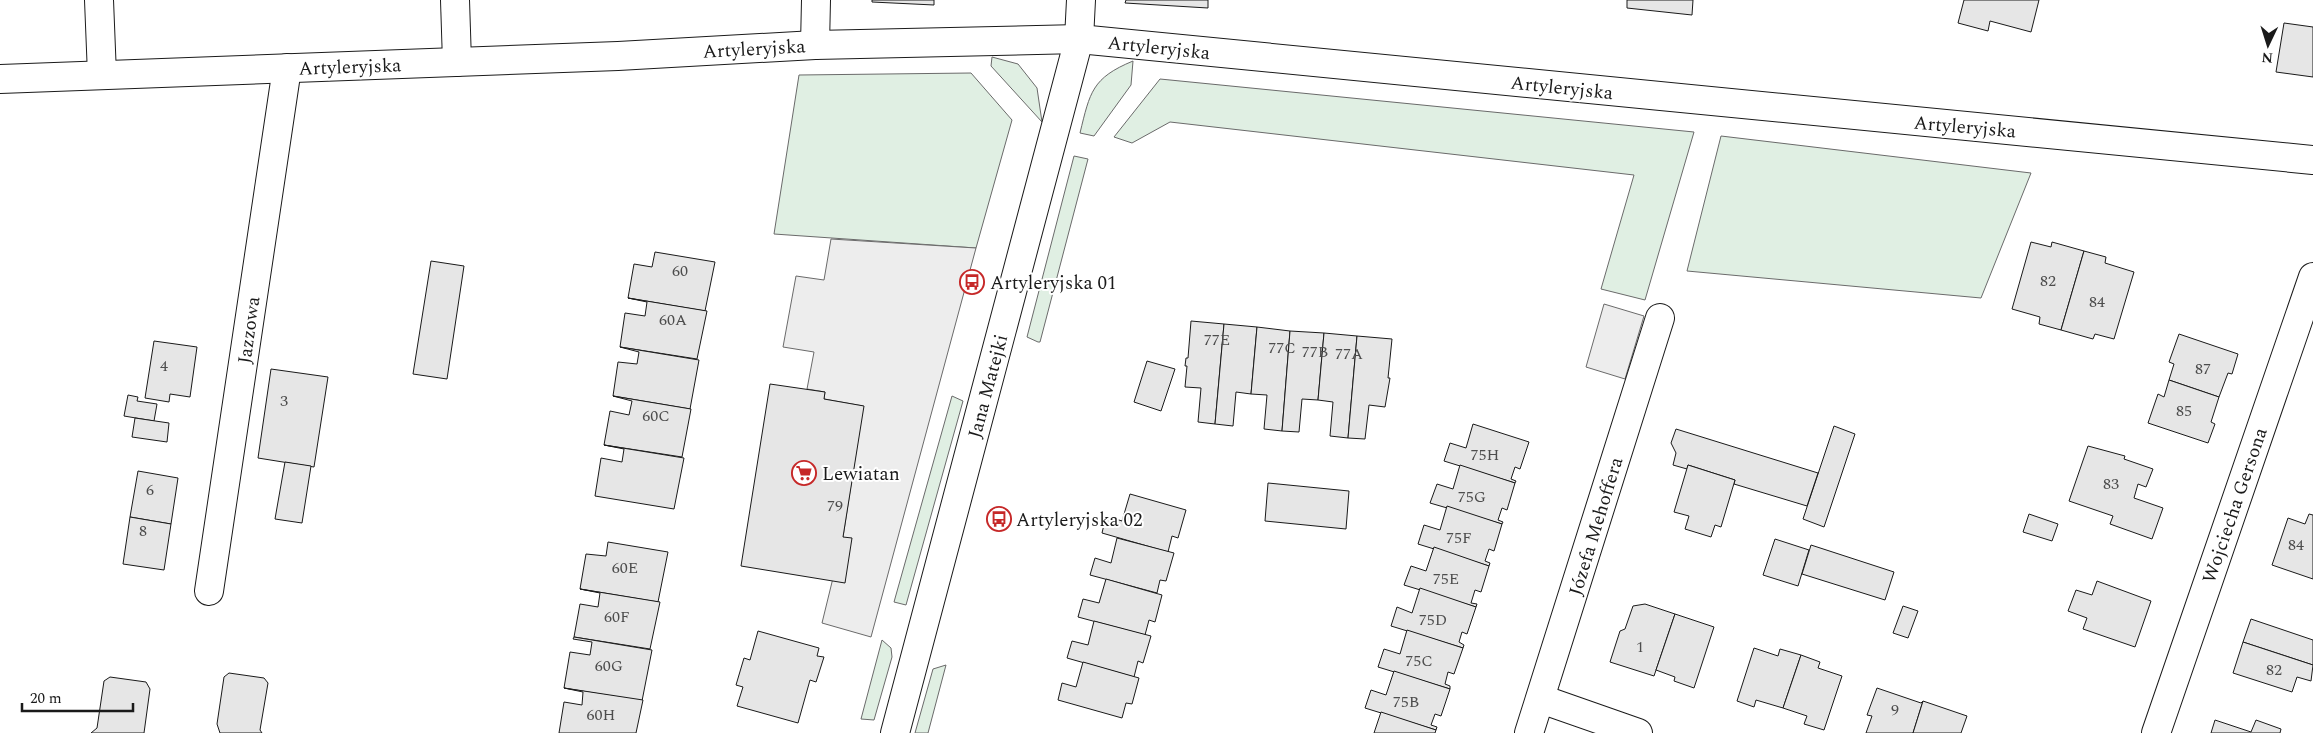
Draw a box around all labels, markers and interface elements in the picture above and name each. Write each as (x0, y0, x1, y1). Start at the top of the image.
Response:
north arrow (2243, 20, 2293, 70)
street label: Artyleryjska (1106, 29, 1212, 68)
street label: Artyleryjska (702, 32, 807, 67)
text: N (2261, 47, 2274, 68)
street label: Artyleryjska (298, 51, 403, 84)
street label: Artyleryjska (1509, 69, 1615, 108)
street label: Artyleryjska (1912, 109, 2018, 146)
house number: 60 (672, 259, 688, 283)
bus stop icon: Artyleryjska 01 (959, 269, 985, 295)
place label: Artyleryjska 01 (990, 269, 1117, 298)
house number: 82 (2040, 269, 2056, 293)
house number: 84 (2089, 290, 2105, 314)
street label: Jazzowa (230, 294, 269, 366)
house number: 60A (659, 308, 687, 332)
house number: 77E (1204, 328, 1230, 352)
street label: Jana Matejki (961, 331, 1016, 442)
house number: 77C (1268, 336, 1296, 360)
house number: 77B (1302, 340, 1328, 364)
house number: 77A (1335, 342, 1363, 366)
house number: 4 (160, 354, 168, 378)
house number: 87 (2195, 357, 2211, 381)
house number: 3 (280, 389, 288, 413)
house number: 85 (2176, 399, 2192, 423)
house number: 60C (642, 404, 670, 428)
street label: Wojciecha Gersona (2195, 423, 2276, 587)
house number: 75H (1471, 443, 1499, 467)
street label: Józefa Mehoffera (1562, 453, 1632, 599)
supermarket icon: Lewiatan (791, 460, 817, 486)
place label: Lewiatan (822, 460, 900, 489)
house number: 83 (2103, 472, 2119, 496)
house number: 6 (146, 478, 154, 502)
house number: 75G (1458, 485, 1486, 509)
house number: 79 (827, 494, 843, 518)
bus stop icon: Artyleryjska 02 (986, 506, 1012, 532)
place label: Artyleryjska 02 (1016, 506, 1143, 535)
house number: 8 (139, 519, 147, 543)
house number: 75F (1446, 526, 1472, 550)
house number: 84 (2288, 533, 2304, 557)
house number: 60E (612, 556, 638, 580)
house number: 75E (1433, 567, 1459, 591)
house number: 60F (604, 605, 630, 629)
house number: 75D (1419, 608, 1447, 632)
house number: 1 (1636, 635, 1644, 659)
house number: 75C (1405, 649, 1433, 673)
house number: 60G (595, 654, 623, 678)
house number: 82 (2266, 658, 2282, 682)
scale bar (22, 680, 134, 712)
text: 20 m (30, 687, 62, 710)
house number: 75B (1393, 690, 1419, 714)
house number: 9 (1891, 698, 1899, 722)
house number: 60H (587, 703, 615, 727)

